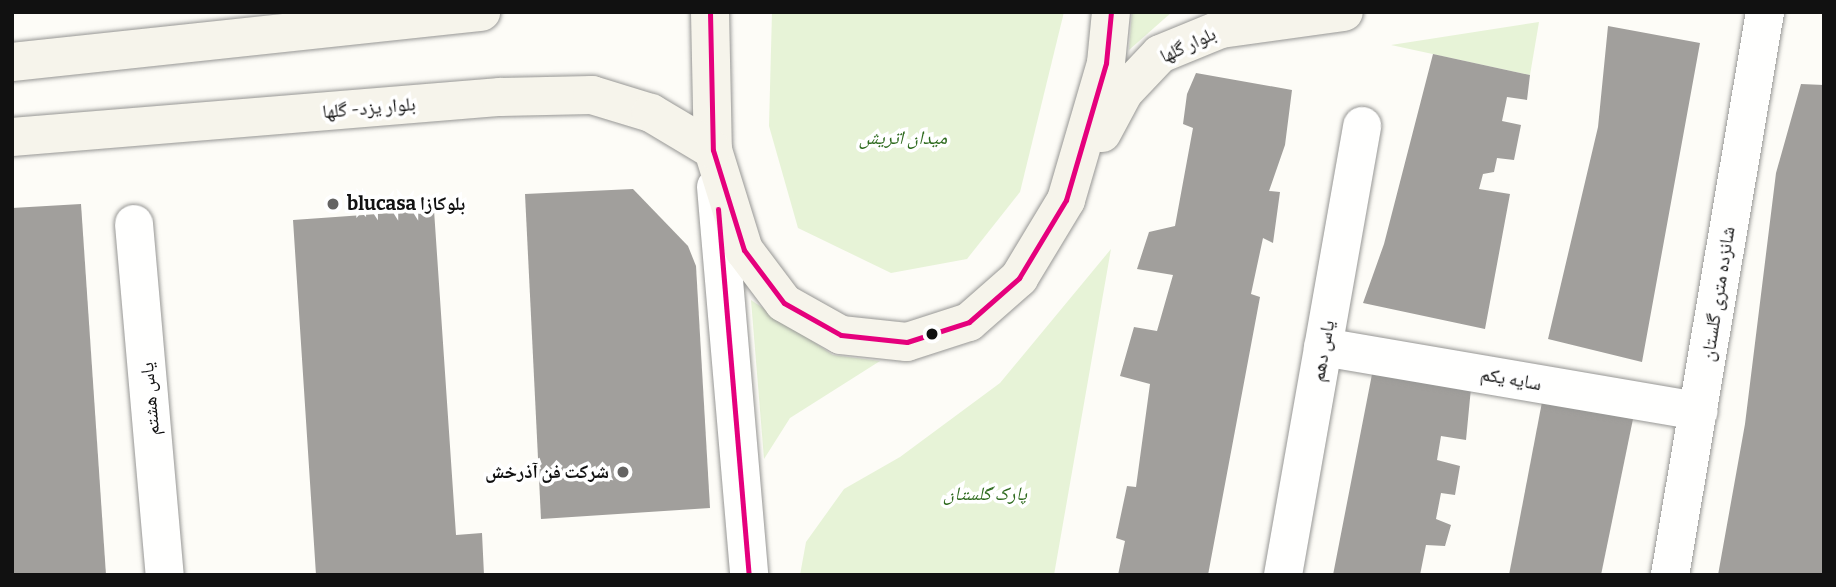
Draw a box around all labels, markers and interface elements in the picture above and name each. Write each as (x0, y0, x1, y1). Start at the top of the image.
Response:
street label: بلوار گلها (1156, 22, 1220, 68)
street label: بلوار یزد- گلها (321, 93, 417, 123)
park label: میدان اتریش (859, 127, 947, 149)
place label: blucasa بلوکازا (347, 193, 465, 215)
marker: blucasa بلوکازا (325, 196, 341, 212)
street label: شانزده متری گلستان (1696, 225, 1740, 363)
street label: یاس دهم (1306, 319, 1340, 383)
unlabelled marker (925, 327, 939, 341)
street label: یاس هشتم (135, 361, 165, 437)
street label: سایه یکم (1479, 362, 1543, 396)
place label: شرکت فن آذرخش (485, 461, 609, 483)
marker: شرکت فن آذرخش (615, 464, 631, 480)
park label: پارک گلستان (943, 483, 1027, 505)

